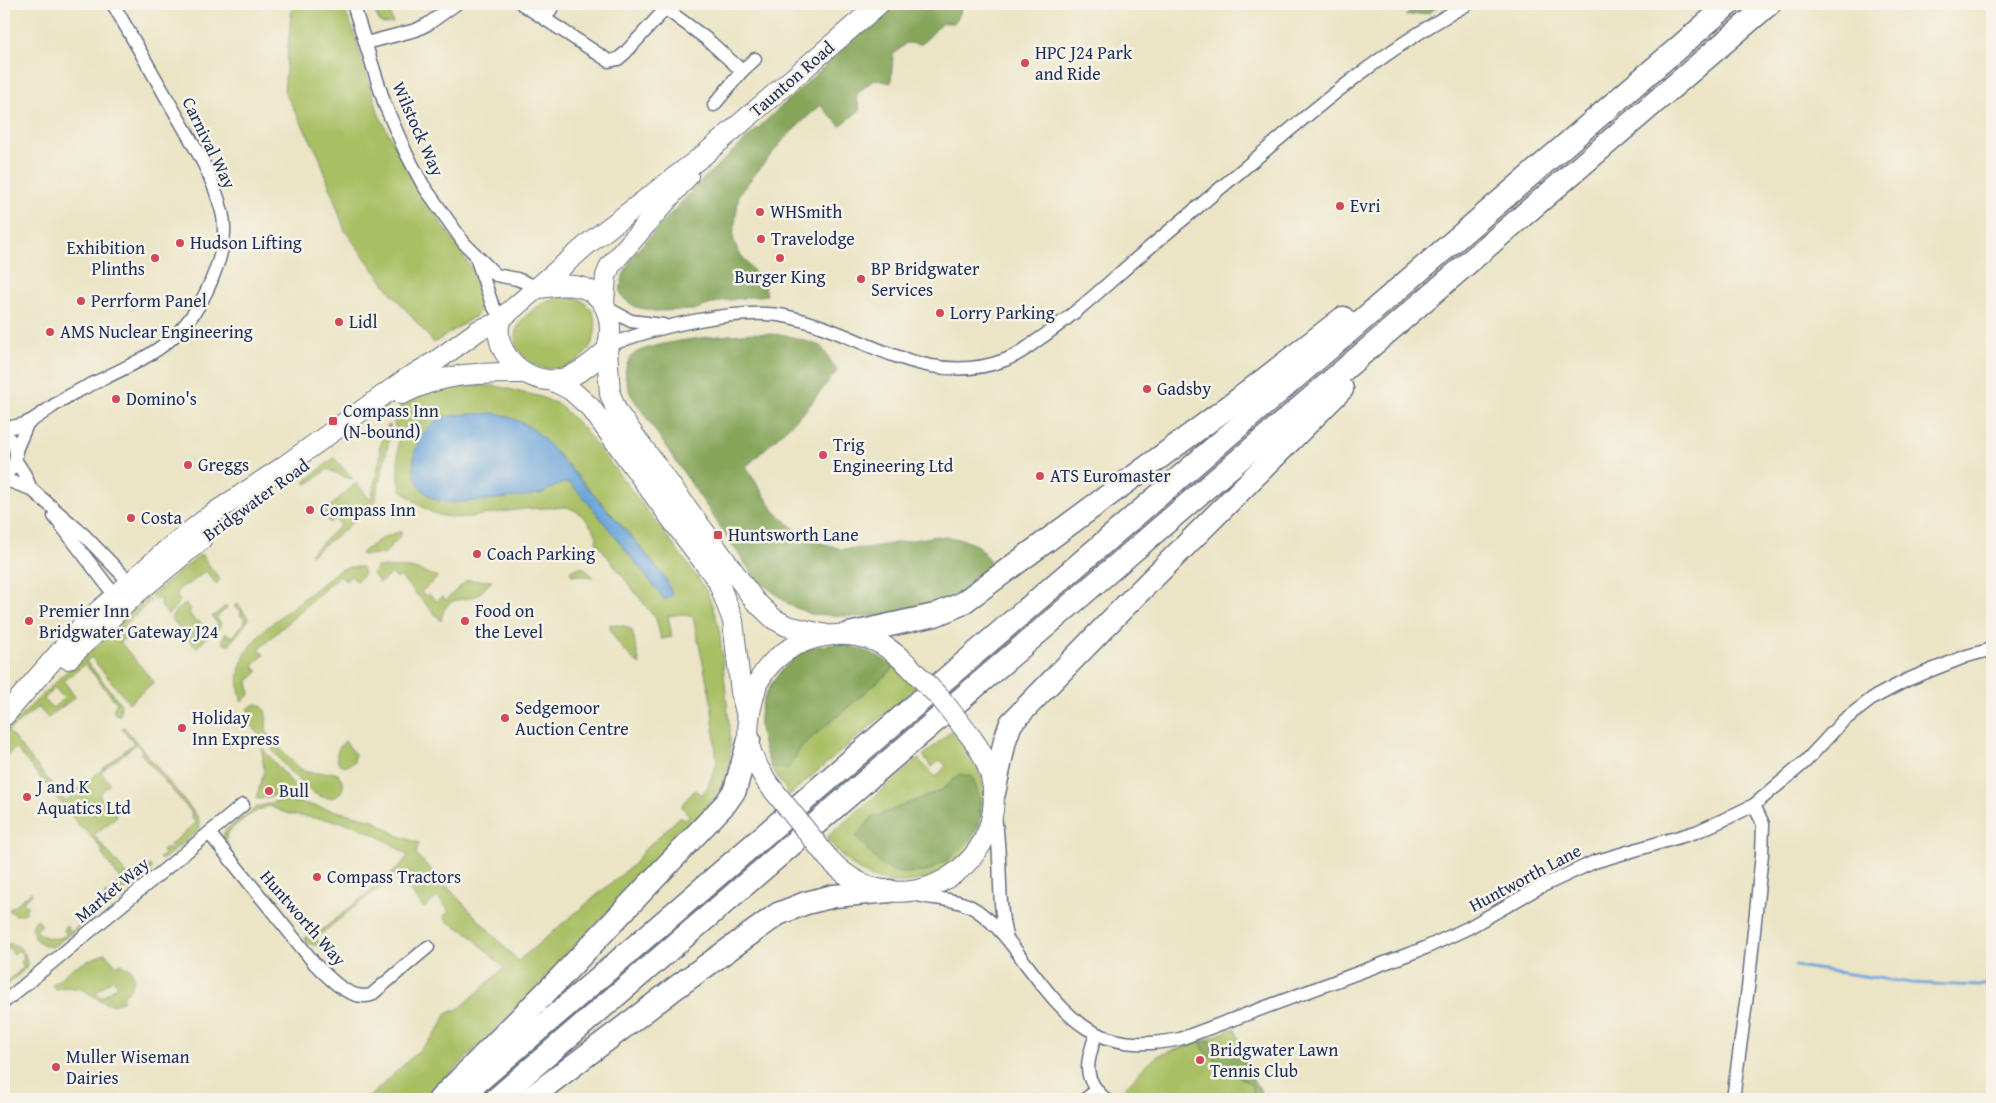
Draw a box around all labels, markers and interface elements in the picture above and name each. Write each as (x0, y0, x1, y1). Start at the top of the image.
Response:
street label: Taunton Road (743, 34, 840, 123)
place label: HPC J24 Park and Ride (1035, 39, 1133, 87)
marker: HPC J24 Park and Ride (1019, 57, 1031, 69)
street label: Wilstock Way (386, 77, 451, 180)
street label: Carnival Way (176, 92, 243, 193)
place label: Evri (1350, 192, 1381, 219)
place label: WHSmith (770, 198, 842, 225)
marker: Evri (1334, 200, 1346, 212)
marker: WHSmith (754, 206, 766, 218)
place label: Travelodge (771, 225, 855, 252)
place label: Hudson Lifting (190, 229, 302, 256)
marker: Travelodge (755, 233, 767, 245)
place label: Exhibition Plinths (66, 234, 145, 282)
marker: Hudson Lifting (174, 237, 186, 249)
marker: Exhibition Plinths (149, 252, 161, 264)
marker: Burger King (774, 252, 786, 264)
place label: BP Bridgwater Services (871, 255, 980, 303)
place label: Burger King (735, 263, 825, 290)
marker: BP Bridgwater Services (855, 273, 867, 285)
place label: Perrform Panel (91, 287, 207, 314)
marker: Perrform Panel (75, 295, 87, 307)
place label: Lorry Parking (950, 299, 1055, 326)
marker: Lorry Parking (934, 307, 946, 319)
place label: Lidl (349, 308, 378, 335)
marker: Lidl (333, 316, 345, 328)
place label: AMS Nuclear Engineering (60, 318, 253, 345)
marker: AMS Nuclear Engineering (44, 326, 56, 338)
place label: Gadsby (1157, 375, 1211, 402)
marker: Gadsby (1141, 383, 1153, 395)
place label: Domino's (126, 385, 197, 412)
marker: Domino's (110, 393, 122, 405)
place label: Compass Inn (N-bound) (343, 397, 439, 445)
marker: Compass Inn (N-bound) (327, 415, 339, 427)
place label: Trig Engineering Ltd (833, 431, 954, 479)
marker: Trig Engineering Ltd (817, 449, 829, 461)
street label: Bridgwater Road (197, 451, 315, 548)
place label: Greggs (198, 451, 249, 478)
marker: Greggs (182, 459, 194, 471)
place label: ATS Euromaster (1050, 462, 1171, 489)
marker: ATS Euromaster (1034, 470, 1046, 482)
place label: Compass Inn (320, 496, 416, 523)
place label: Costa (141, 504, 182, 531)
marker: Compass Inn (304, 504, 316, 516)
marker: Costa (125, 512, 137, 524)
place label: Huntsworth Lane (728, 521, 859, 548)
marker: Huntsworth Lane (712, 529, 724, 541)
place label: Coach Parking (487, 540, 595, 567)
marker: Coach Parking (471, 548, 483, 560)
place label: Premier Inn Bridgwater Gateway J24 (39, 597, 218, 645)
place label: Food on the Level (475, 597, 543, 645)
marker: Premier Inn Bridgwater Gateway J24 (23, 615, 35, 627)
marker: Food on the Level (459, 615, 471, 627)
place label: Sedgemoor Auction Centre (515, 694, 629, 742)
place label: Holiday Inn Express (192, 704, 280, 752)
marker: Sedgemoor Auction Centre (499, 712, 511, 724)
marker: Holiday Inn Express (176, 722, 188, 734)
place label: J and K Aquatics Ltd (35, 773, 131, 821)
place label: Bull (279, 777, 309, 804)
marker: Bull (263, 785, 275, 797)
marker: J and K Aquatics Ltd (21, 791, 33, 803)
street label: Huntworth Lane (1464, 837, 1586, 918)
street label: Market Way (68, 850, 155, 929)
place label: Compass Tractors (327, 863, 461, 890)
street label: Huntworth Way (254, 864, 353, 972)
marker: Compass Tractors (311, 871, 323, 883)
place label: Bridgwater Lawn Tennis Club (1210, 1036, 1338, 1084)
place label: Muller Wiseman Dairies (66, 1043, 190, 1091)
marker: Bridgwater Lawn Tennis Club (1194, 1054, 1206, 1066)
marker: Muller Wiseman Dairies (50, 1061, 62, 1073)

